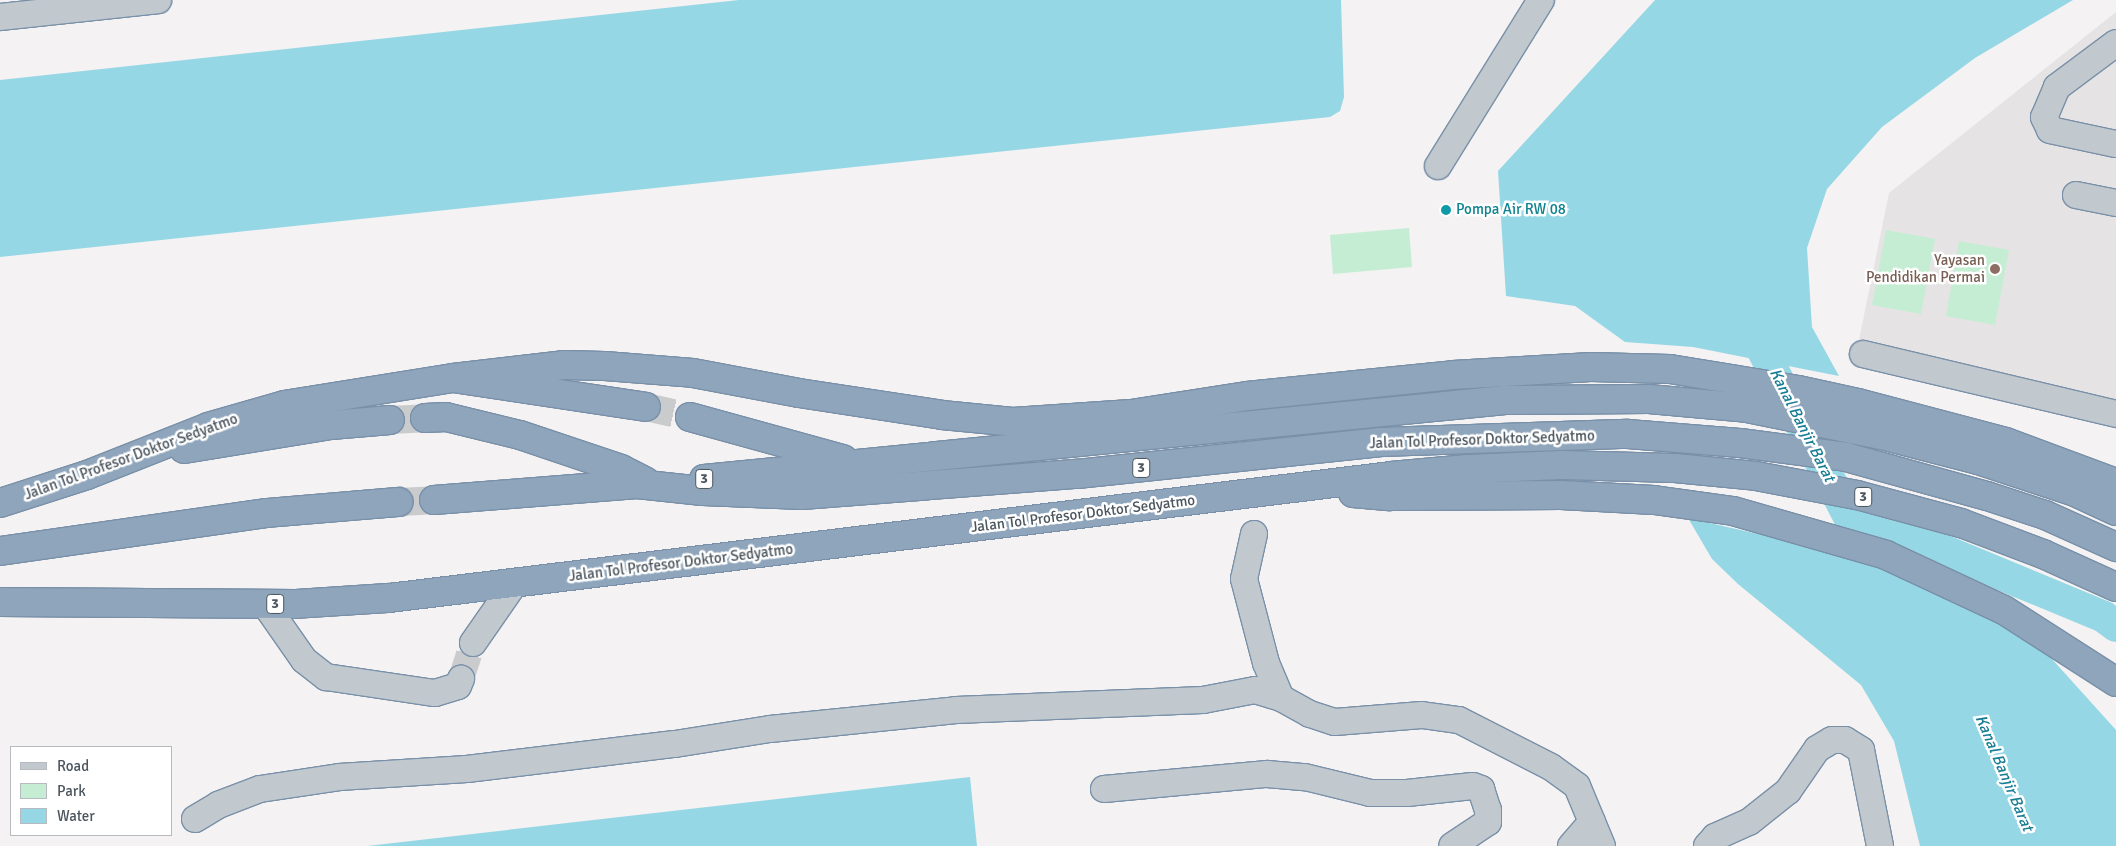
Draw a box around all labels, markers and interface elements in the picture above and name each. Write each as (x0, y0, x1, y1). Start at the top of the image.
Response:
place label: Pompa Air RW 08 (1456, 201, 1566, 219)
marker: Pompa Air RW 08 (1440, 204, 1452, 216)
place label: Yayasan Pendidikan Permai (1866, 251, 1985, 286)
marker: Yayasan Pendidikan Permai (1989, 263, 2001, 275)
water label: Kanal Banjir Barat (1765, 365, 1839, 485)
street label: Jalan Tol Profesor Doktor Sedyatmo (22, 410, 240, 504)
street label: Jalan Tol Profesor Doktor Sedyatmo (1369, 427, 1595, 453)
road number: 3 (1131, 456, 1151, 479)
road number: 3 (694, 468, 714, 490)
road number: 3 (1853, 486, 1873, 508)
street label: Jalan Tol Profesor Doktor Sedyatmo (970, 491, 1196, 537)
street label: Jalan Tol Profesor Doktor Sedyatmo (568, 540, 794, 586)
road number: 3 (265, 592, 285, 616)
water label: Kanal Banjir Barat (1971, 712, 2037, 834)
legend (10, 746, 172, 836)
text: Road (57, 757, 89, 775)
text: Park (57, 782, 86, 800)
text: Water (57, 807, 95, 825)

